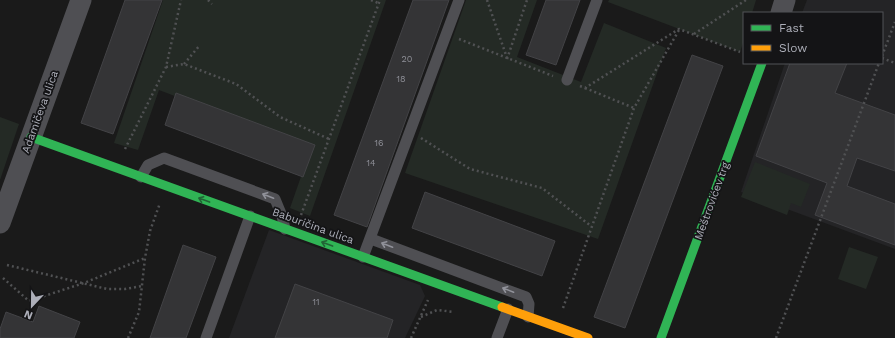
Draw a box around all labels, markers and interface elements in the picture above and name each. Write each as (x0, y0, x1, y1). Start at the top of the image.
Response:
legend (743, 12, 883, 64)
text: Fast (779, 21, 804, 35)
text: Slow (779, 41, 807, 55)
house number: 20 (402, 54, 413, 64)
street label: Adamičeva ulica (19, 69, 61, 155)
house number: 18 (396, 74, 406, 84)
house number: 16 (375, 138, 383, 148)
house number: 14 (366, 158, 376, 168)
street label: Meštrovićev trg (692, 160, 732, 242)
one-way arrow (262, 192, 274, 200)
one-way arrow (199, 195, 211, 203)
street label: Baburičina ulica (271, 205, 355, 247)
one-way arrow (320, 240, 333, 247)
one-way arrow (381, 240, 393, 248)
north arrow (12, 286, 52, 326)
one-way arrow (503, 286, 515, 294)
house number: 11 (312, 297, 320, 307)
text: N (22, 307, 35, 322)

